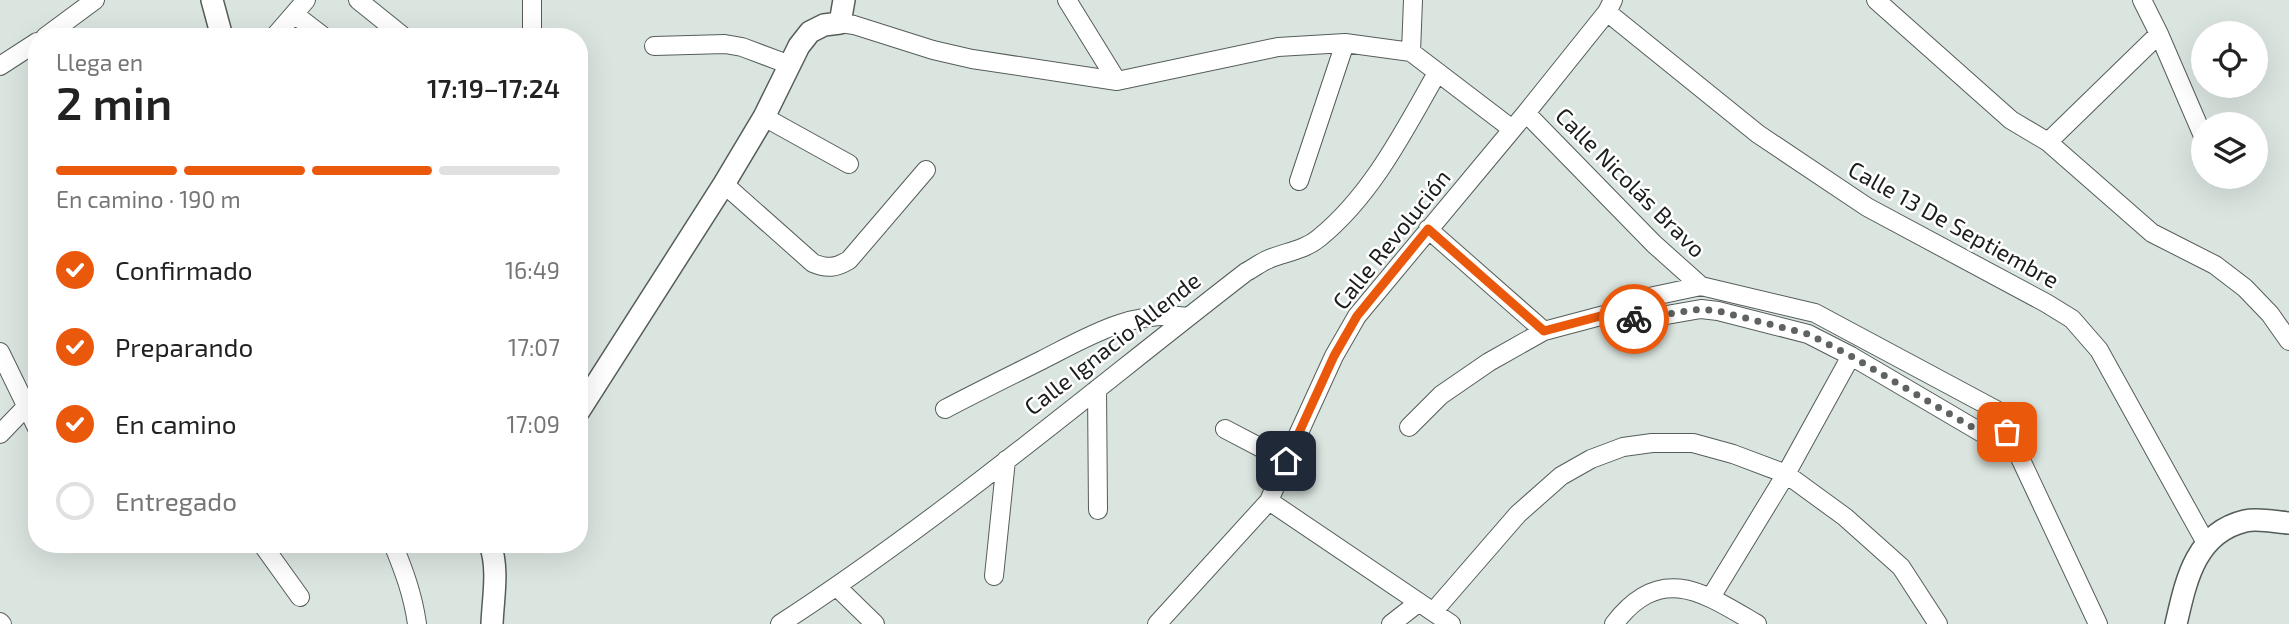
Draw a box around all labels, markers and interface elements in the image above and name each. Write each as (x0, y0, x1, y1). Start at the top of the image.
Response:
map controls (2191, 21, 2268, 189)
button: locate (2191, 21, 2268, 98)
text: Llega en (56, 48, 143, 76)
text: 17:19–17:24 (427, 72, 560, 103)
text: 2 min (56, 74, 172, 129)
street label: Calle Nicolás Bravo (1550, 101, 1712, 263)
button: layers (2191, 112, 2268, 189)
street label: Calle 13 De Septiembre (1844, 154, 2064, 294)
street label: Calle Revolución (1326, 163, 1456, 315)
text: En camino · 190 m (56, 185, 241, 213)
icon: check (56, 251, 94, 289)
text: Confirmado (115, 254, 253, 285)
text: 16:49 (505, 256, 560, 284)
street label: Calle Ignacio Allende (1018, 266, 1206, 420)
courier (1599, 284, 1669, 354)
icon: bike (1615, 300, 1653, 338)
icon: check (56, 328, 94, 366)
text: Preparando (115, 331, 253, 362)
text: 17:07 (508, 333, 560, 361)
pin (1977, 402, 2037, 462)
icon: check (56, 405, 94, 443)
text: En camino (115, 408, 237, 439)
text: 17:09 (507, 410, 560, 438)
icon: bag (1988, 413, 2026, 451)
pin (1256, 431, 1316, 491)
icon: home (1267, 442, 1305, 480)
text: Entregado (115, 485, 237, 516)

